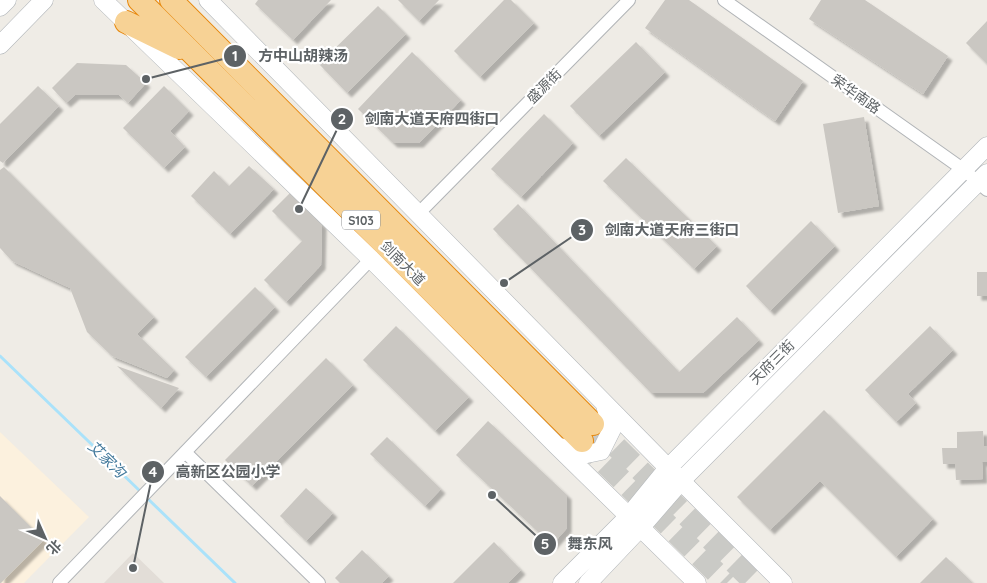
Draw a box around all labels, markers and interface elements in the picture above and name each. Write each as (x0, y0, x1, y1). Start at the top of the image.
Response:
callout: 方中山胡辣汤 (223, 41, 358, 71)
text: 1 (232, 46, 238, 65)
text: 方中山胡辣汤 (258, 46, 348, 65)
street label: 盛源街 (523, 65, 565, 107)
street label: 荣华南路 (828, 71, 884, 117)
callout: 剑南大道天府四街口 (330, 104, 510, 134)
text: 2 (338, 109, 346, 128)
text: 剑南大道天府四街口 (364, 109, 500, 128)
road number: S103 (342, 210, 380, 230)
callout: 剑南大道天府三街口 (570, 215, 750, 245)
text: 3 (578, 220, 586, 239)
text: 剑南大道天府三街口 (604, 220, 740, 239)
street label: 剑南大道 (377, 237, 429, 289)
street label: 天府三街 (746, 336, 798, 388)
water label: 艾家沟 (84, 437, 131, 483)
callout: 高新区公园小学 (140, 457, 290, 487)
text: 4 (149, 462, 158, 481)
text: 高新区公园小学 (175, 462, 281, 481)
north arrow (20, 513, 70, 563)
callout: 舞东风 (533, 529, 623, 559)
text: 5 (541, 534, 549, 553)
text: 舞东风 (567, 534, 613, 553)
text: 北 (43, 536, 66, 559)

